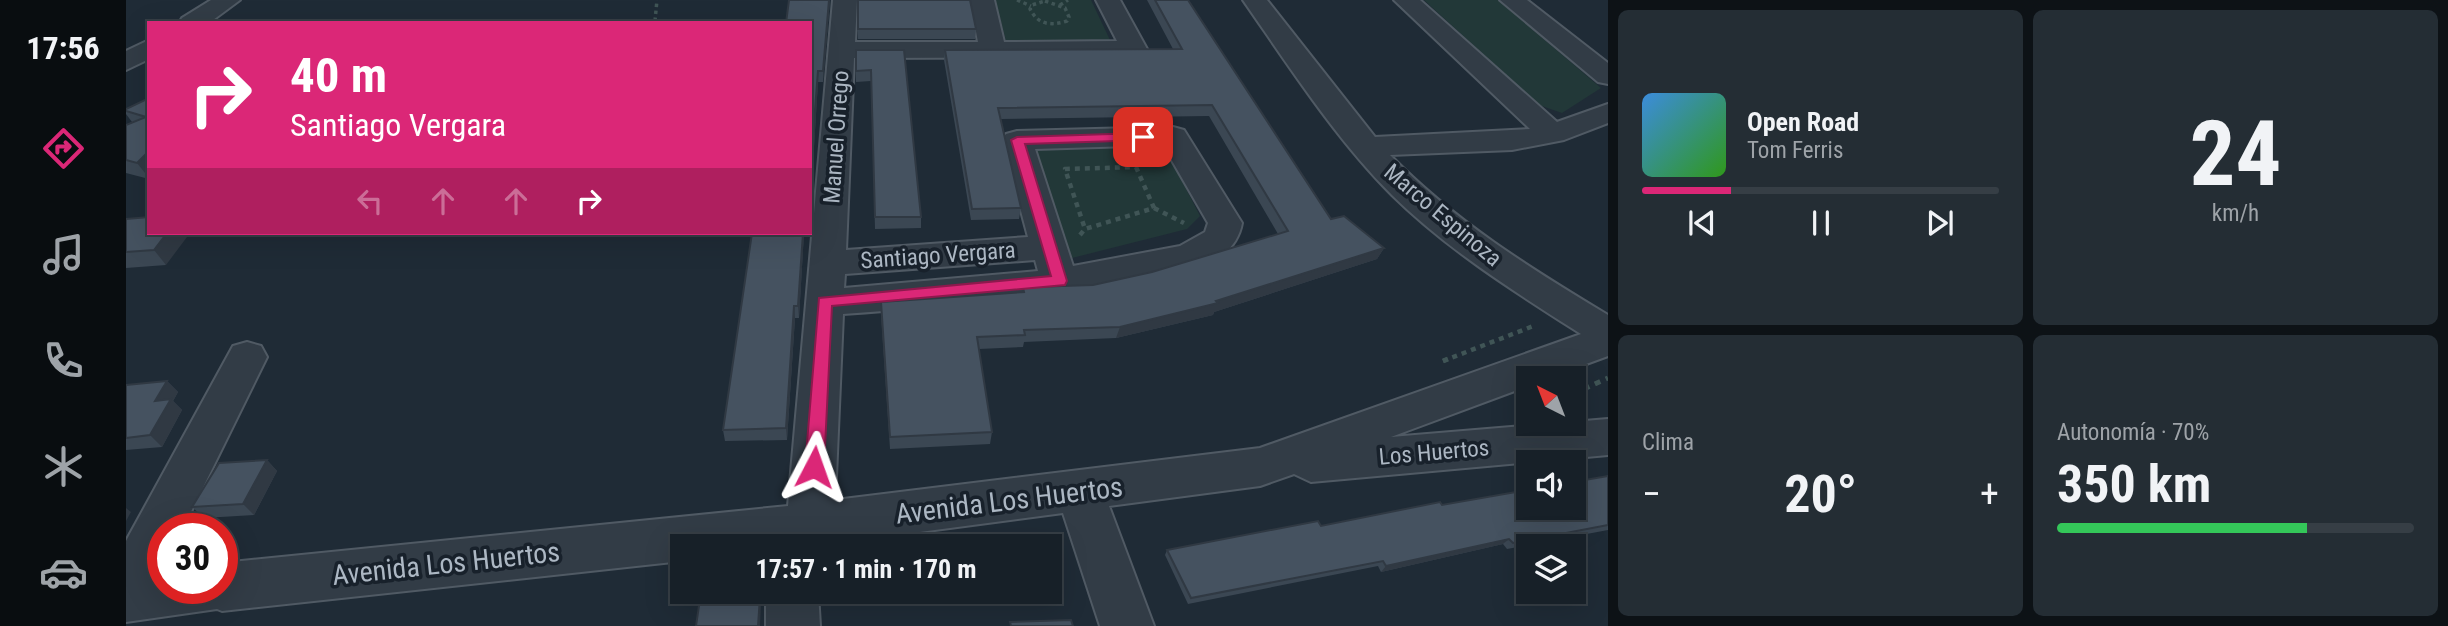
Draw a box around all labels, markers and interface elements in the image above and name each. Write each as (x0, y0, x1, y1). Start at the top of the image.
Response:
text: 17:56 (26, 29, 100, 67)
text: 40 m (290, 47, 387, 104)
icon: right (175, 49, 266, 140)
street label: Manuel Orrego (818, 70, 855, 204)
text: 24 (2190, 101, 2281, 207)
text: Santiago Vergara (290, 106, 506, 144)
pin (1113, 107, 1173, 167)
text: Open Road (1747, 107, 1859, 137)
icon: arrive (1124, 118, 1162, 156)
icon: directions (39, 124, 88, 173)
text: Tom Ferris (1747, 137, 1843, 164)
street label: Marco Espinoza (1379, 159, 1507, 272)
icon: left (351, 182, 389, 220)
icon: ahead (424, 182, 462, 220)
icon: ahead (497, 182, 535, 220)
icon: right (570, 182, 608, 220)
text: km/h (2212, 200, 2259, 227)
icon: previous (1683, 204, 1721, 242)
icon: pause (1802, 204, 1840, 242)
icon: next (1921, 204, 1959, 242)
icon: music (39, 230, 88, 279)
street label: Santiago Vergara (860, 237, 1016, 274)
icon: phone (39, 336, 88, 385)
north arrow (1516, 366, 1586, 436)
map controls (1516, 366, 1586, 604)
text: Autonomía · 70% (2057, 419, 2209, 446)
text: Clima (1642, 429, 1694, 456)
position arrow (777, 430, 851, 504)
street label: Los Huertos (1378, 434, 1490, 471)
icon: climate (39, 442, 88, 491)
button: sound (1516, 450, 1586, 520)
text: 350 km (2057, 454, 2211, 515)
text: 20° (1784, 464, 1857, 525)
street label: Avenida Los Huertos (894, 470, 1125, 531)
text: − (1642, 472, 1661, 516)
text: + (1980, 472, 1999, 516)
speed limit sign: 30 (147, 513, 238, 604)
button: layers (1516, 534, 1586, 604)
street label: Avenida Los Huertos (331, 535, 562, 592)
icon: car (39, 548, 88, 597)
text: 17:57 · 1 min · 170 m (756, 554, 976, 584)

